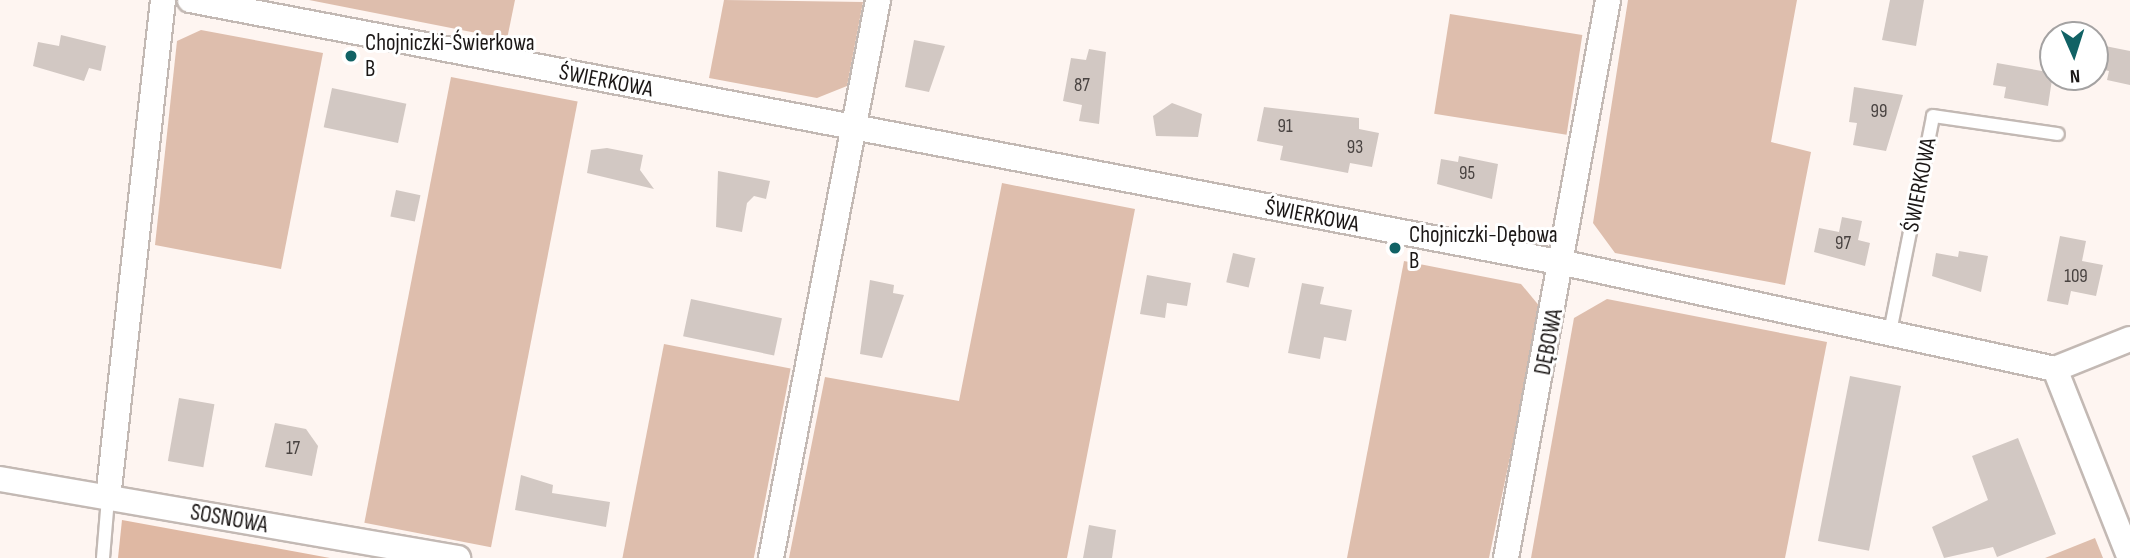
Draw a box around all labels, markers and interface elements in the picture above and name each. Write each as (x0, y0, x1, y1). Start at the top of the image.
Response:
north arrow (2039, 21, 2109, 91)
place label: Chojniczki-Świerkowa B (365, 29, 535, 83)
marker: Chojniczki-Świerkowa B (343, 48, 359, 64)
street label: ŚWIERKOWA (557, 58, 655, 104)
text: N (2069, 64, 2081, 87)
house number: 87 (1074, 75, 1090, 97)
house number: 99 (1871, 101, 1887, 123)
house number: 91 (1277, 116, 1293, 138)
street label: ŚWIERKOWA (1897, 136, 1943, 234)
house number: 93 (1347, 137, 1363, 159)
house number: 95 (1459, 163, 1475, 185)
street label: ŚWIERKOWA (1263, 193, 1361, 239)
place label: Chojniczki-Dębowa B (1409, 221, 1558, 275)
house number: 97 (1835, 233, 1851, 255)
marker: Chojniczki-Dębowa B (1387, 240, 1403, 256)
house number: 109 (2064, 266, 2088, 288)
street label: DĘBOWA (1529, 307, 1569, 377)
house number: 17 (286, 438, 300, 460)
street label: SOSNOWA (188, 499, 270, 539)

